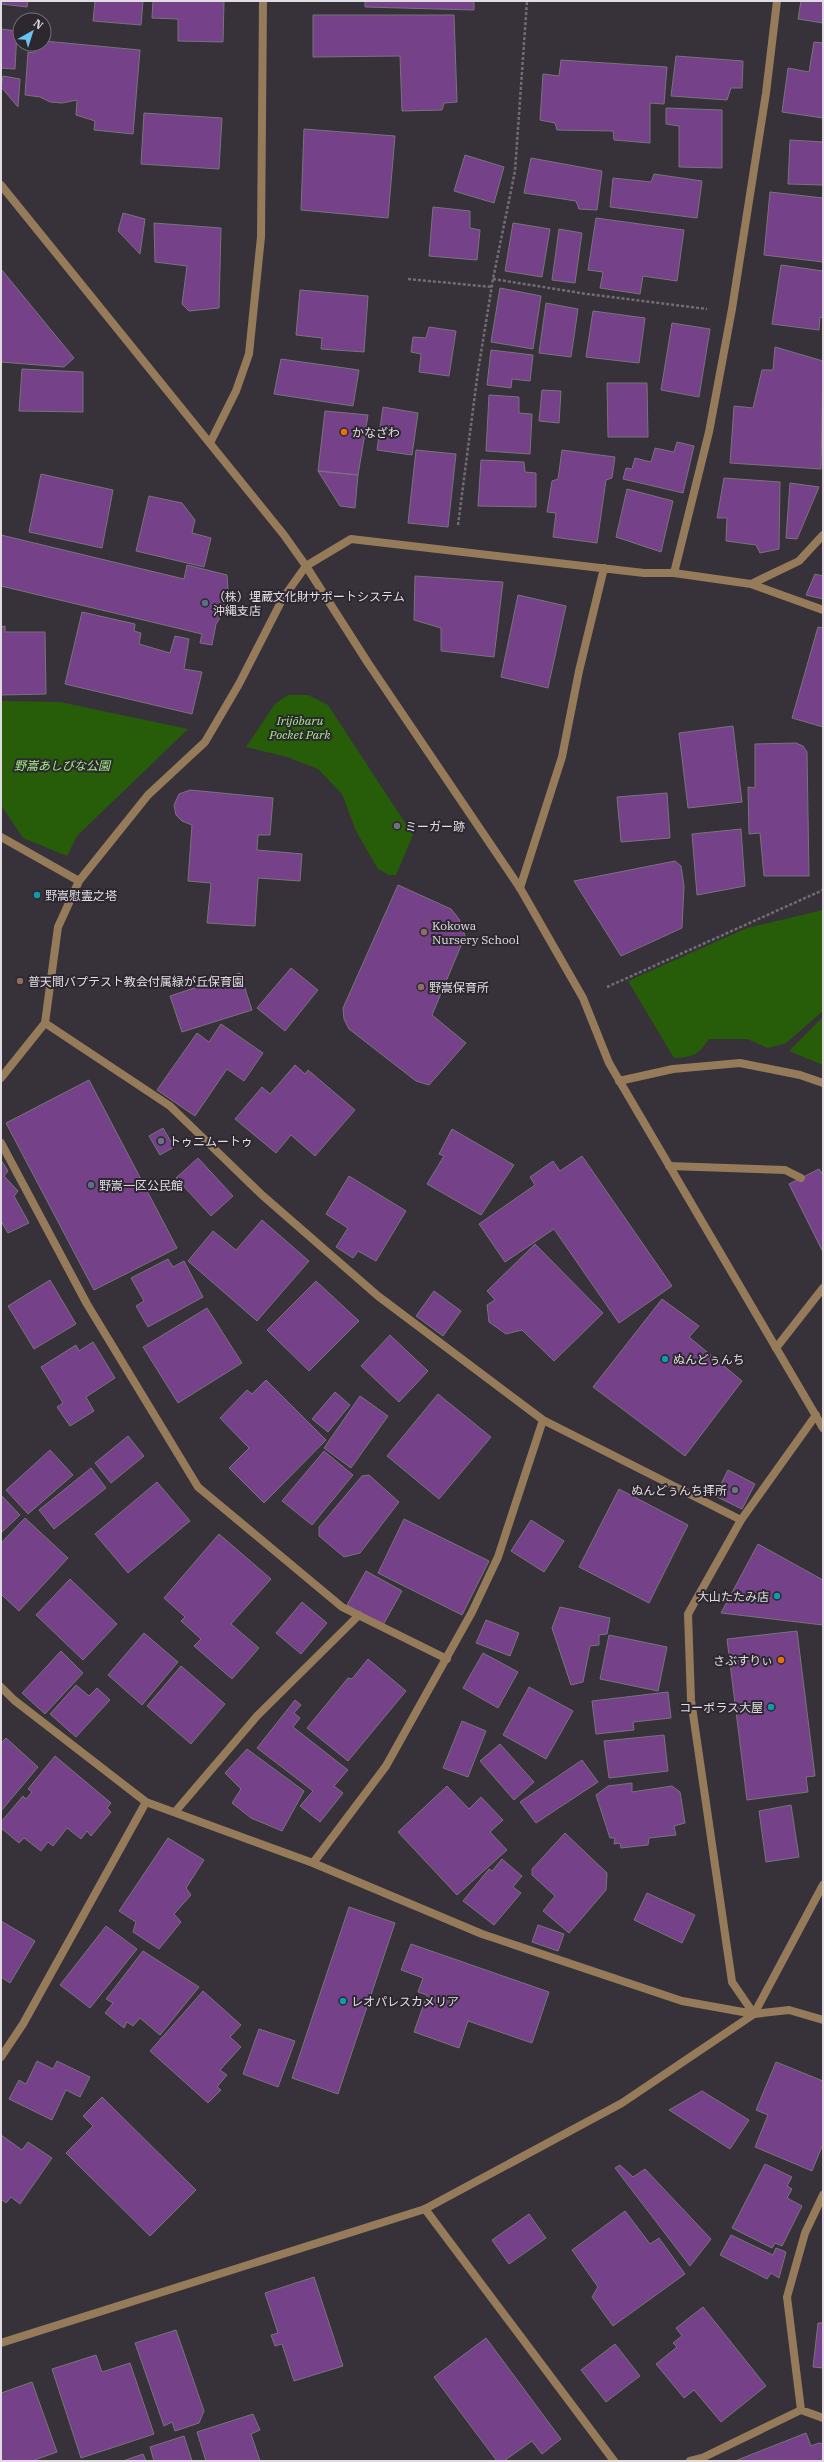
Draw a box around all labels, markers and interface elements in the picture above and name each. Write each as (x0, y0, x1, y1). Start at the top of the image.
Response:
north arrow (12, 12, 52, 52)
text: N (31, 16, 46, 33)
place label: かなざわ (352, 425, 400, 440)
marker: かなざわ (339, 427, 349, 437)
place label: （株）埋蔵文化財サポートシステム 沖縄支店 (213, 589, 405, 618)
marker: （株）埋蔵文化財サポートシステム 沖縄支店 (200, 598, 210, 608)
park label: Irijōbaru Pocket Park (268, 713, 331, 742)
park label: 野嵩あしびな公園 (14, 758, 112, 773)
place label: ミーガー跡 (405, 819, 465, 834)
marker: ミーガー跡 (392, 821, 402, 831)
place label: 野嵩慰霊之塔 (45, 888, 117, 903)
marker: 野嵩慰霊之塔 (32, 890, 42, 900)
place label: Kokowa Nursery School (432, 918, 520, 947)
marker: Kokowa Nursery School (419, 927, 429, 937)
place label: 普天間バプテスト教会付属緑が丘保育園 (28, 974, 244, 989)
marker: 普天間バプテスト教会付属緑が丘保育園 (15, 976, 25, 986)
place label: 野嵩保育所 (429, 980, 489, 995)
marker: 野嵩保育所 (416, 982, 426, 992)
place label: トゥニムートゥ (169, 1134, 253, 1149)
marker: トゥニムートゥ (156, 1136, 166, 1146)
place label: 野嵩一区公民館 (99, 1178, 183, 1193)
marker: 野嵩一区公民館 (86, 1180, 96, 1190)
place label: ぬんどぅんち (673, 1352, 745, 1367)
marker: ぬんどぅんち (660, 1354, 670, 1364)
place label: ぬんどぅんち拝所 (631, 1483, 727, 1498)
marker: ぬんどぅんち拝所 (730, 1485, 740, 1495)
place label: 大山たたみ店 (697, 1589, 769, 1604)
marker: 大山たたみ店 (772, 1591, 782, 1601)
place label: さぶすりぃ (713, 1653, 773, 1668)
marker: さぶすりぃ (776, 1655, 786, 1665)
place label: コーポラス大屋 (679, 1700, 763, 1715)
marker: コーポラス大屋 (766, 1702, 776, 1712)
place label: レオパレスカメリア (351, 1994, 459, 2009)
marker: レオパレスカメリア (338, 1996, 348, 2006)

